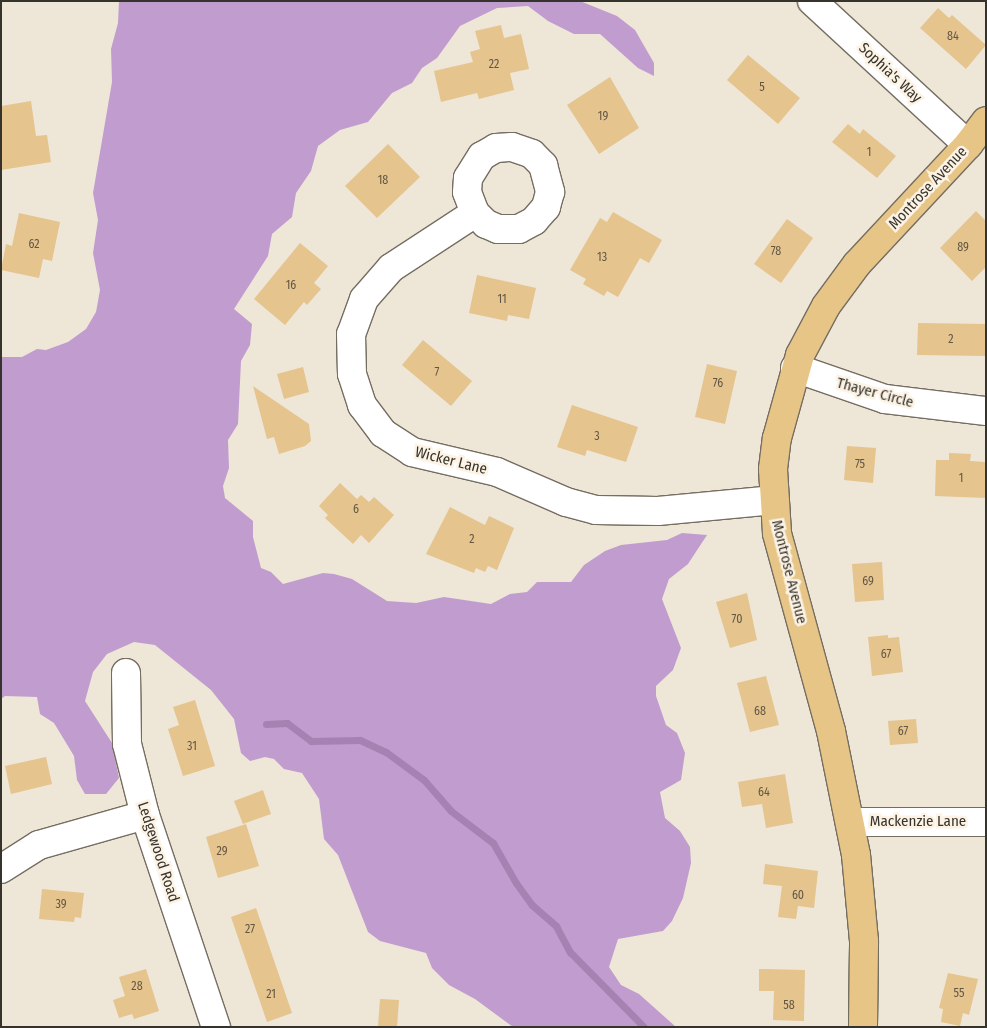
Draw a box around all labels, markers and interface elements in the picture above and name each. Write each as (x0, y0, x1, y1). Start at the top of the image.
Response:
house number: 84 (947, 30, 959, 44)
street label: Sophia's Way (855, 39, 925, 107)
house number: 22 (489, 58, 499, 72)
house number: 5 (759, 81, 765, 95)
house number: 19 (598, 110, 608, 124)
street label: Montrose Avenue (885, 143, 971, 233)
house number: 1 (867, 146, 871, 160)
house number: 18 (378, 174, 388, 188)
house number: 62 (28, 238, 40, 252)
house number: 89 (957, 241, 969, 255)
house number: 78 (771, 245, 781, 259)
house number: 13 (597, 251, 607, 265)
house number: 16 (286, 279, 296, 293)
house number: 11 (497, 293, 507, 307)
house number: 2 (948, 333, 954, 347)
house number: 7 (435, 366, 439, 380)
street label: Thayer Circle (835, 374, 915, 412)
house number: 76 (713, 377, 723, 391)
house number: 3 (594, 430, 600, 444)
street label: Wicker Lane (413, 443, 489, 479)
house number: 75 (855, 458, 865, 472)
house number: 1 (959, 472, 963, 486)
house number: 6 (353, 503, 359, 517)
street label: Montrose Avenue (767, 518, 811, 626)
house number: 2 (469, 533, 475, 547)
house number: 69 (862, 575, 874, 589)
house number: 70 (732, 613, 742, 627)
house number: 67 (881, 648, 891, 662)
house number: 68 (754, 705, 766, 719)
house number: 67 (898, 725, 908, 739)
house number: 31 (187, 740, 197, 754)
house number: 64 (758, 786, 770, 800)
street label: Ledgewood Road (133, 800, 183, 904)
street label: Mackenzie Lane (870, 813, 966, 831)
house number: 29 (216, 845, 228, 859)
house number: 60 (792, 889, 804, 903)
house number: 39 (55, 898, 67, 912)
house number: 27 (245, 923, 255, 937)
house number: 28 (131, 980, 143, 994)
house number: 55 (954, 987, 964, 1001)
house number: 21 (266, 988, 276, 1002)
house number: 58 (783, 999, 795, 1013)

